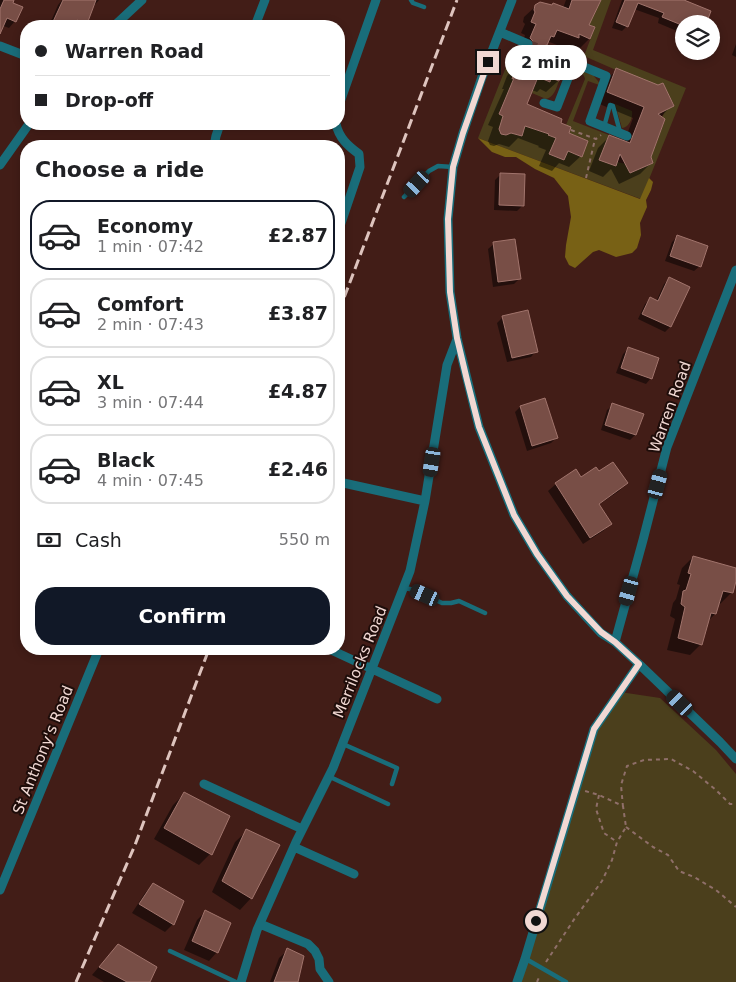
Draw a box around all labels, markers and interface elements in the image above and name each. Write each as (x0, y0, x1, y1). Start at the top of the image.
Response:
map controls (675, 15, 720, 60)
button: layers (675, 15, 720, 60)
text: Warren Road (65, 40, 204, 62)
callout: 2 min (506, 44, 588, 80)
route end (477, 51, 499, 73)
text: 2 min (521, 53, 571, 72)
text: Drop-off (65, 89, 153, 111)
text: Choose a ride (35, 157, 204, 182)
car (401, 168, 432, 200)
icon: car (37, 213, 82, 258)
text: Economy (97, 215, 193, 237)
text: £2.87 (268, 224, 328, 246)
text: 1 min · 07:42 (97, 237, 204, 256)
icon: car (37, 291, 82, 336)
text: Comfort (97, 293, 184, 315)
text: £3.87 (268, 302, 328, 324)
text: 2 min · 07:43 (97, 315, 204, 334)
street label: Warren Road (645, 359, 695, 455)
icon: car (37, 369, 82, 414)
text: XL (97, 371, 124, 393)
text: £4.87 (268, 380, 328, 402)
text: 3 min · 07:44 (97, 393, 204, 412)
car (422, 446, 441, 478)
icon: car (37, 447, 82, 492)
text: Black (97, 449, 155, 471)
text: £2.46 (268, 458, 328, 480)
car (646, 468, 669, 500)
text: 4 min · 07:45 (97, 471, 204, 490)
icon: cash (35, 526, 63, 554)
text: Cash (75, 529, 122, 551)
text: 550 m (279, 530, 330, 549)
car (617, 575, 640, 607)
car (408, 582, 441, 608)
button: Confirm (35, 587, 330, 645)
street label: Merrilocks Road (329, 603, 391, 721)
street label: St Anthony's Road (9, 683, 77, 817)
car (663, 687, 696, 719)
route start (525, 910, 547, 932)

